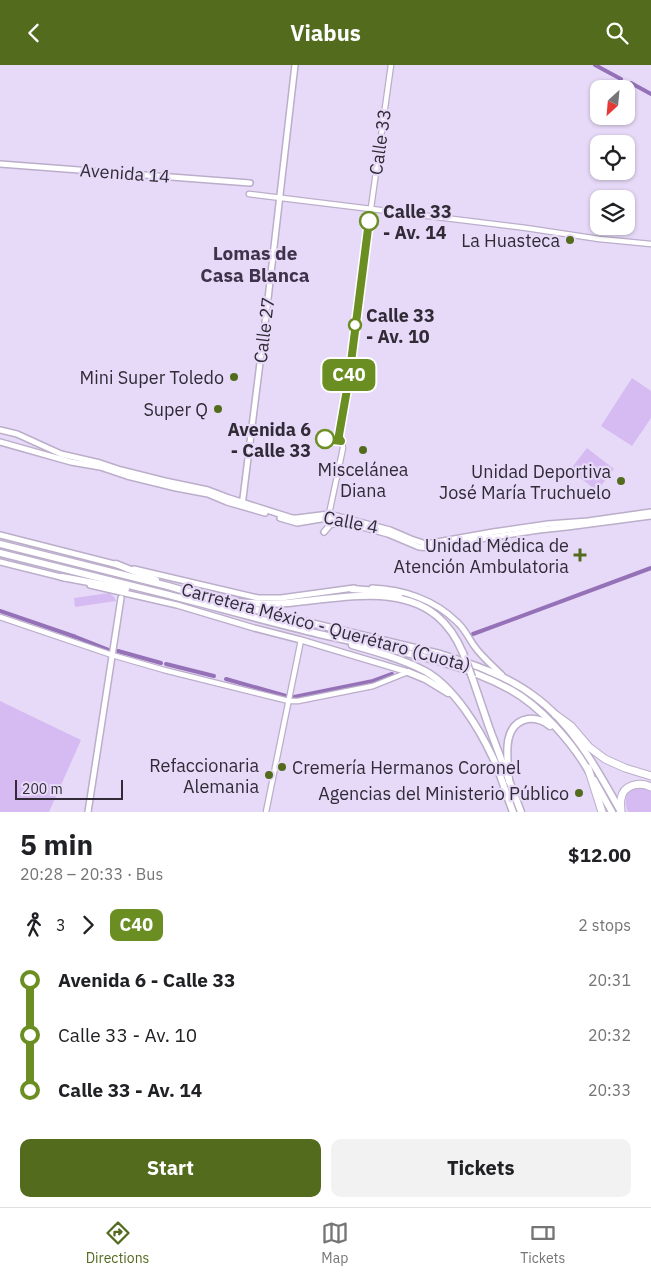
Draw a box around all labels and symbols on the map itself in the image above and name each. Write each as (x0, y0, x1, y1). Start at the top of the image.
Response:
north arrow (590, 80, 635, 125)
street label: Calle 33 (364, 108, 396, 176)
street label: Avenida 14 (79, 158, 171, 188)
place label: Calle 33 - Av. 14 (383, 200, 452, 244)
marker: Calle 33 - Av. 14 (359, 211, 379, 231)
place label: La Huasteca (461, 229, 560, 252)
marker: La Huasteca (564, 234, 576, 246)
district label: Lomas de Casa Blanca (200, 241, 310, 287)
street label: Calle 27 (249, 296, 279, 364)
place label: Calle 33 - Av. 10 (366, 304, 435, 348)
marker: Calle 33 - Av. 10 (348, 318, 362, 332)
line badge: C40 (320, 359, 378, 391)
place label: Mini Super Toledo (80, 366, 224, 389)
marker: Mini Super Toledo (228, 371, 240, 383)
place label: Super Q (143, 398, 208, 421)
marker: Super Q (212, 403, 224, 415)
place label: Avenida 6 - Calle 33 (227, 418, 311, 462)
marker: Avenida 6 - Calle 33 (315, 429, 335, 449)
marker: Miscelánea Diana (357, 444, 369, 456)
place label: Miscelánea Diana (318, 458, 409, 502)
place label: Unidad Deportiva José María Truchuelo (439, 460, 611, 504)
marker: Unidad Deportiva José María Truchuelo (615, 475, 627, 487)
street label: Calle 4 (322, 505, 381, 539)
place label: Unidad Médica de Atención Ambulatoria (394, 534, 569, 578)
marker: Unidad Médica de Atención Ambulatoria (573, 548, 587, 562)
street label: Carretera México - Querétaro (Cuota) (179, 577, 473, 677)
place label: Refaccionaria Alemania (149, 754, 259, 798)
place label: Cremería Hermanos Coronel (292, 756, 521, 779)
marker: Cremería Hermanos Coronel (276, 761, 288, 773)
marker: Refaccionaria Alemania (263, 769, 275, 781)
scale bar (15, 777, 122, 800)
place label: Agencias del Ministerio Público (318, 782, 569, 805)
marker: Agencias del Ministerio Público (573, 787, 585, 799)

